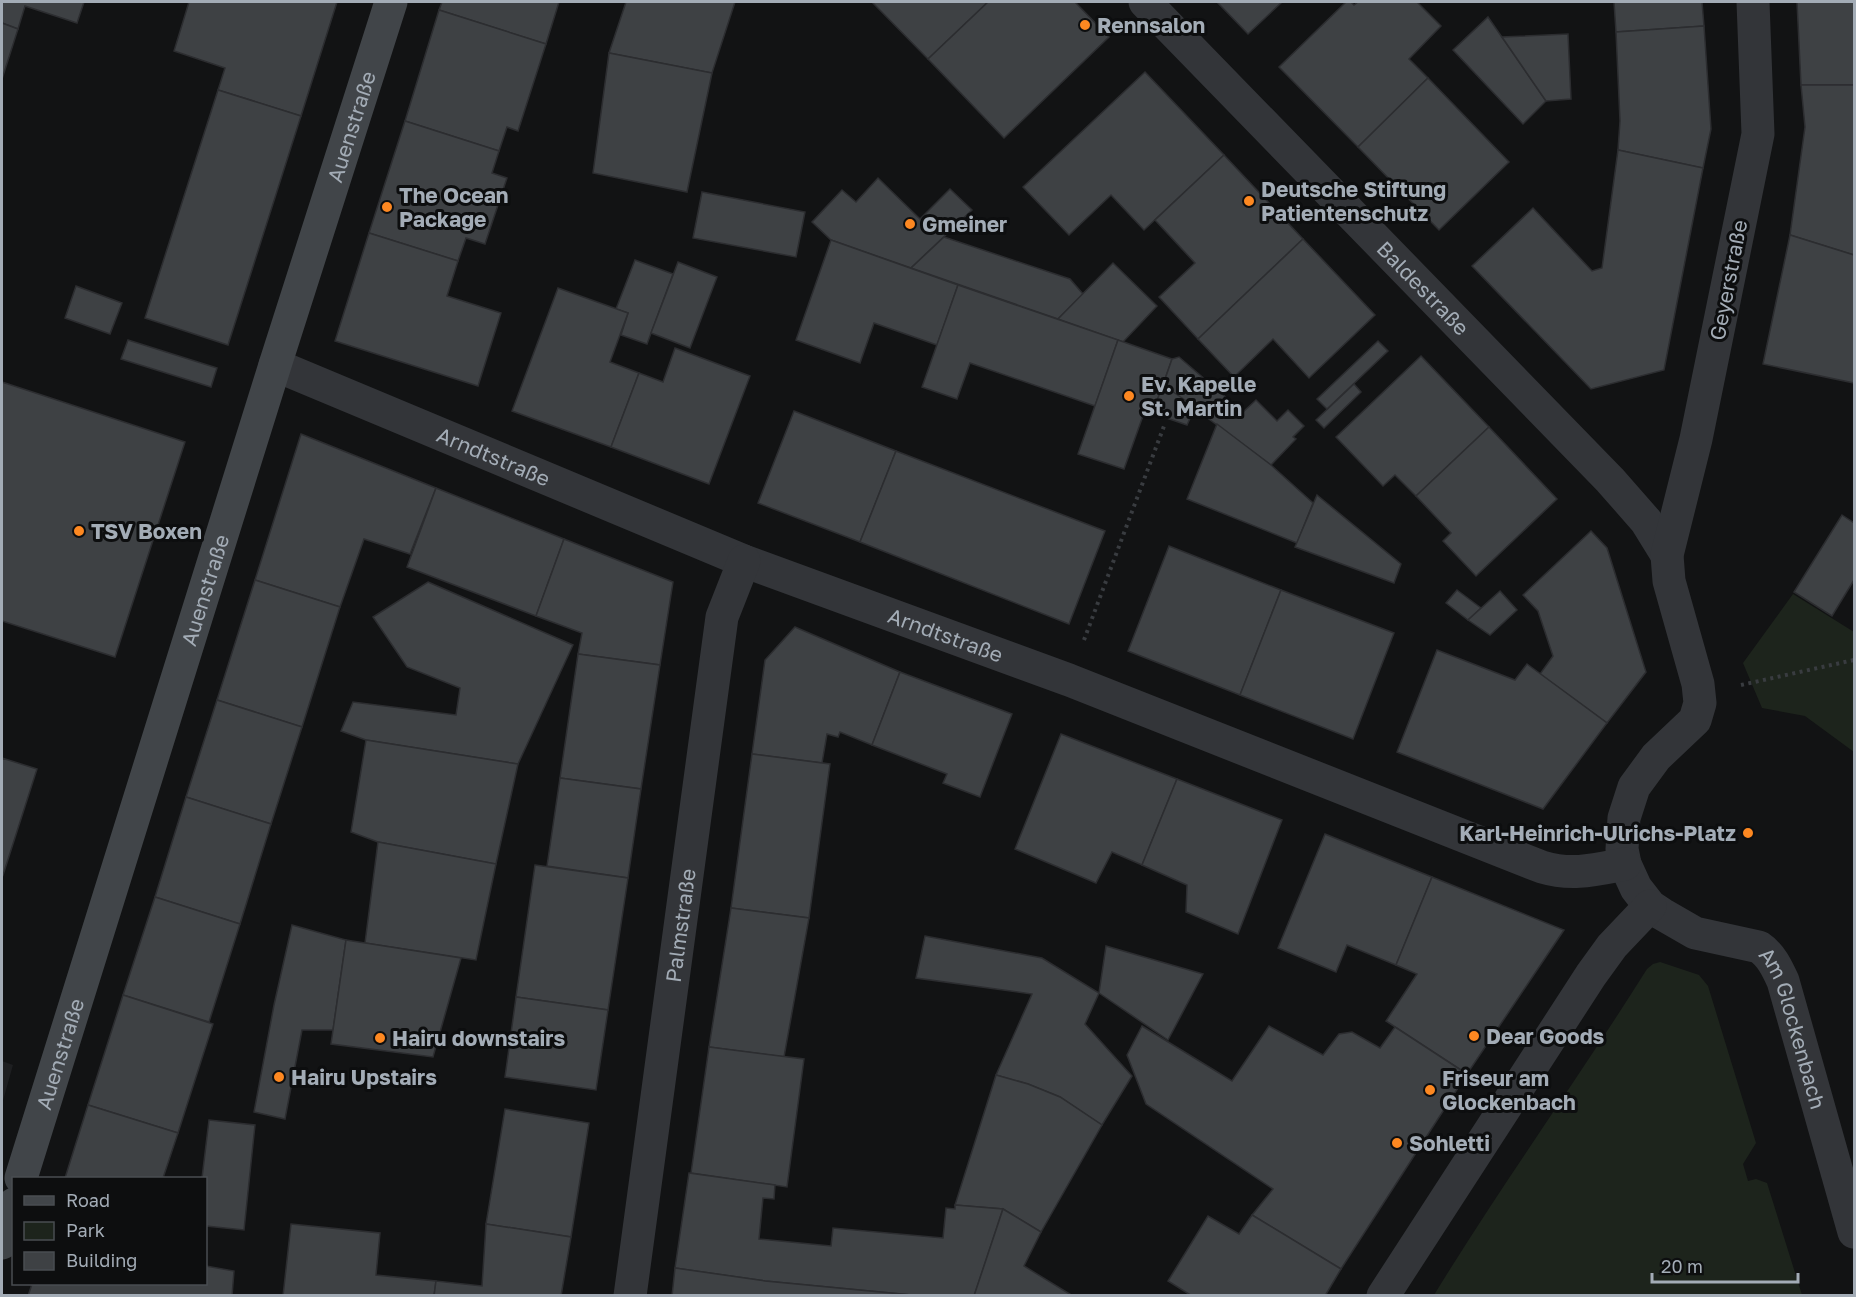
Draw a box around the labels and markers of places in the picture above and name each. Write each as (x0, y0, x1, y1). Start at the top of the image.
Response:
place label: Rennsalon (1097, 12, 1205, 38)
marker: Rennsalon (1078, 18, 1092, 32)
place label: Deutsche Stiftung Patientenschutz (1261, 176, 1446, 226)
place label: The Ocean Package (399, 182, 509, 232)
marker: Deutsche Stiftung Patientenschutz (1242, 194, 1256, 208)
marker: The Ocean Package (380, 200, 394, 214)
place label: Gmeiner (922, 211, 1007, 237)
marker: Gmeiner (903, 217, 917, 231)
place label: Ev. Kapelle St. Martin (1141, 371, 1256, 421)
marker: Ev. Kapelle St. Martin (1122, 389, 1136, 403)
place label: TSV Boxen (91, 518, 202, 544)
marker: TSV Boxen (72, 524, 86, 538)
place label: Karl-Heinrich-Ulrichs-Platz (1459, 820, 1736, 846)
marker: Karl-Heinrich-Ulrichs-Platz (1741, 826, 1755, 840)
place label: Dear Goods (1486, 1023, 1605, 1049)
place label: Hairu downstairs (392, 1025, 566, 1051)
marker: Dear Goods (1467, 1029, 1481, 1043)
marker: Hairu downstairs (373, 1031, 387, 1045)
place label: Hairu Upstairs (291, 1064, 437, 1090)
place label: Friseur am Glockenbach (1442, 1065, 1576, 1115)
marker: Hairu Upstairs (272, 1070, 286, 1084)
marker: Friseur am Glockenbach (1423, 1083, 1437, 1097)
place label: Sohletti (1409, 1130, 1490, 1156)
marker: Sohletti (1390, 1136, 1404, 1150)

